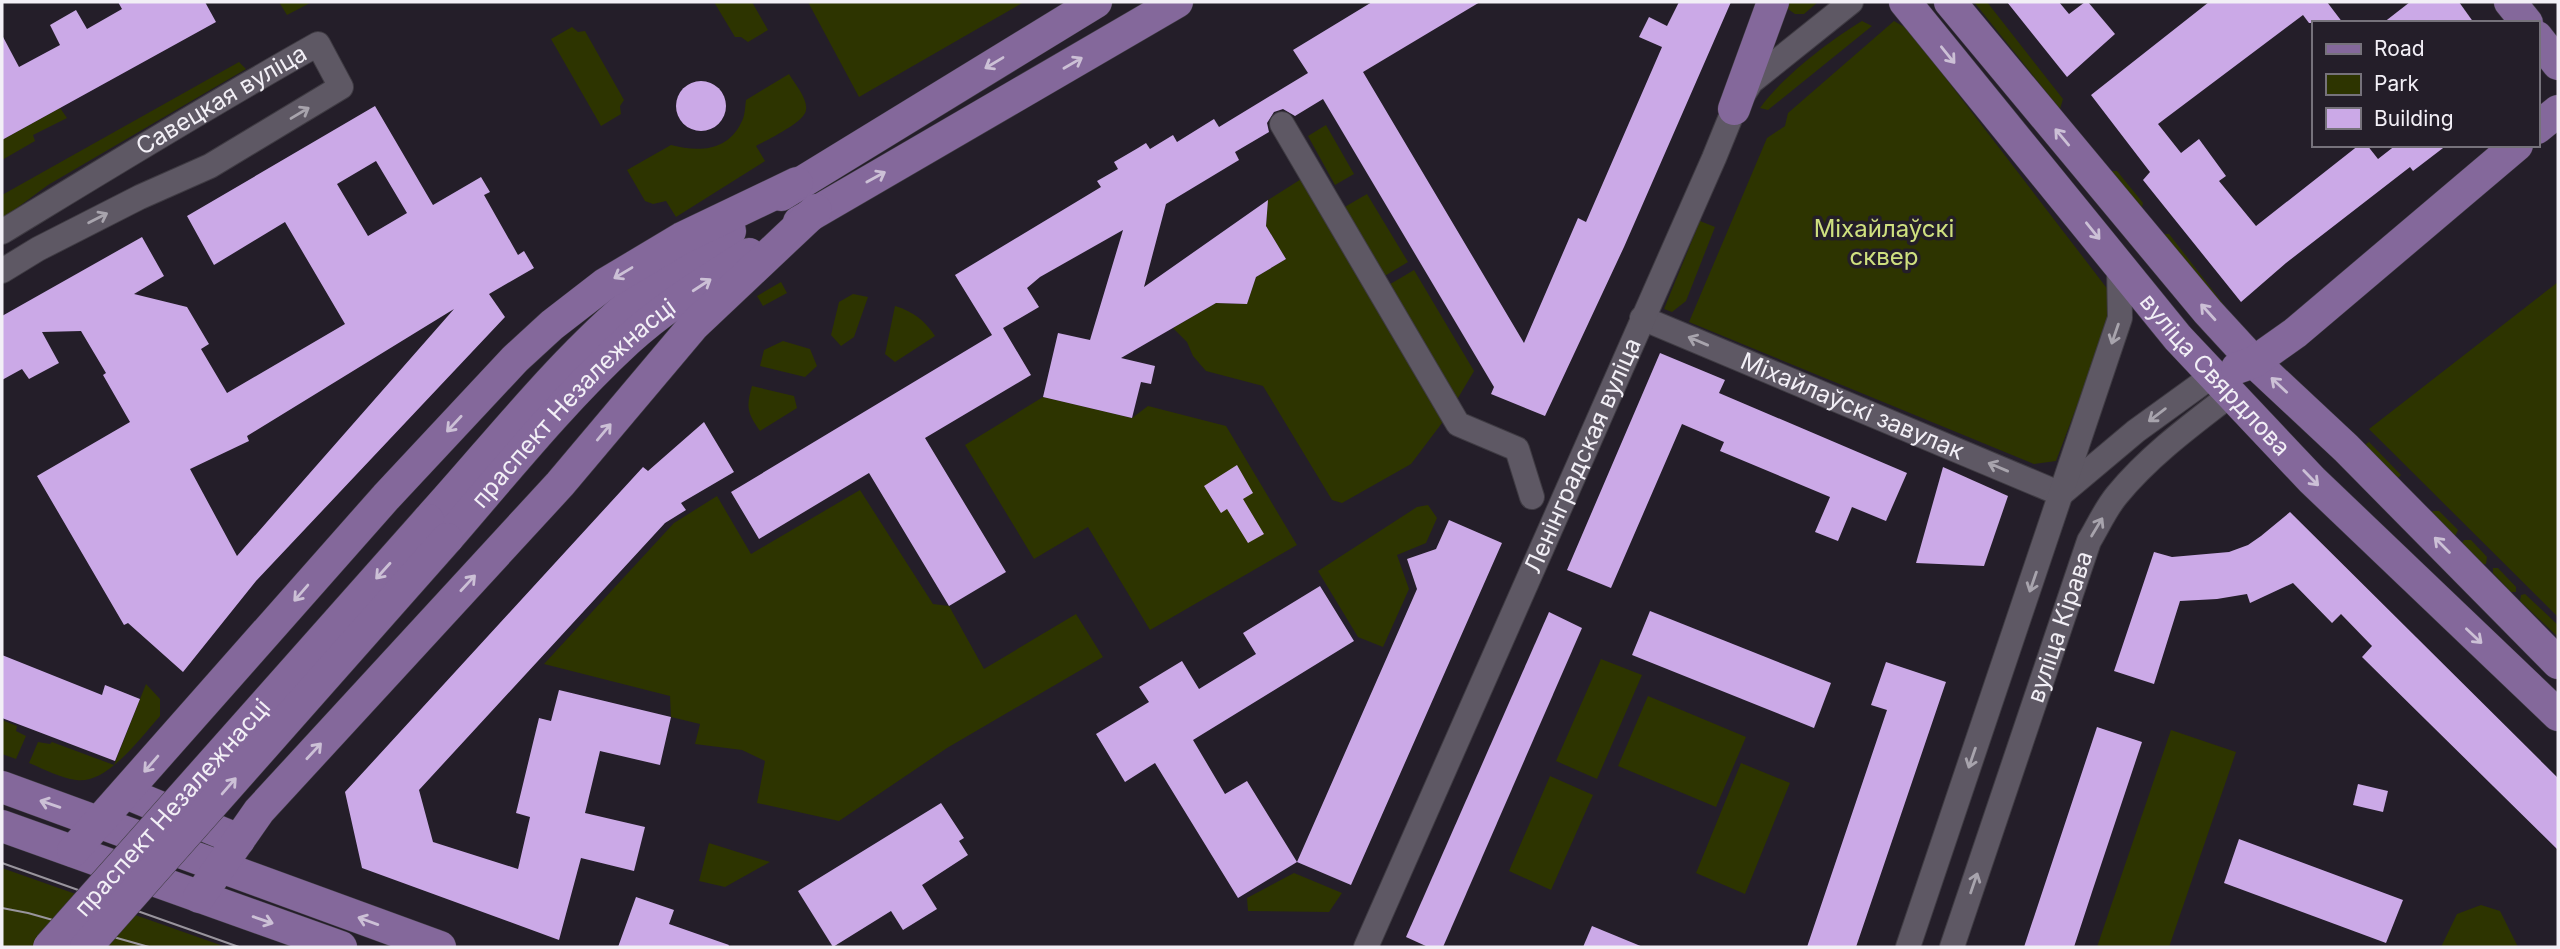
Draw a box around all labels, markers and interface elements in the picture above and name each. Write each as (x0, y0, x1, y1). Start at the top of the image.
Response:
legend (2312, 21, 2539, 147)
text: Road (2374, 36, 2425, 61)
street label: Савецкая вуліца (131, 38, 312, 161)
one-way arrow (1941, 45, 1956, 63)
one-way arrow (985, 55, 1004, 70)
one-way arrow (1063, 56, 1083, 70)
text: Park (2374, 71, 2419, 96)
one-way arrow (289, 105, 309, 119)
text: Building (2374, 106, 2454, 131)
one-way arrow (2055, 128, 2070, 146)
one-way arrow (865, 170, 886, 183)
one-way arrow (88, 211, 108, 225)
park label: Міхайлаўскі сквер (1814, 214, 1954, 271)
one-way arrow (2085, 221, 2100, 239)
one-way arrow (614, 267, 634, 281)
one-way arrow (692, 277, 711, 292)
street label: вуліца Свярдлова (2134, 288, 2297, 462)
street label: праспект Незалежнасці (465, 292, 681, 514)
one-way arrow (2200, 303, 2216, 321)
one-way arrow (2108, 323, 2120, 345)
street label: Ленінградская вуліца (1518, 333, 1647, 578)
one-way arrow (1687, 334, 1709, 347)
street label: Міхайлаўскі завулак (1737, 346, 1968, 466)
one-way arrow (2271, 377, 2288, 394)
one-way arrow (2148, 408, 2167, 423)
one-way arrow (446, 415, 463, 432)
one-way arrow (597, 424, 612, 442)
one-way arrow (1988, 459, 2009, 472)
one-way arrow (2303, 469, 2320, 486)
one-way arrow (2091, 517, 2105, 537)
one-way arrow (2433, 536, 2450, 553)
street label: вуліца Кірава (2021, 547, 2099, 706)
one-way arrow (375, 562, 391, 580)
one-way arrow (2026, 571, 2038, 593)
one-way arrow (460, 575, 477, 592)
one-way arrow (294, 583, 310, 601)
one-way arrow (2465, 628, 2482, 645)
street label: праспект Незалежнасці (68, 693, 276, 922)
one-way arrow (306, 743, 323, 760)
one-way arrow (1965, 747, 1977, 769)
one-way arrow (143, 754, 159, 772)
one-way arrow (221, 777, 237, 795)
one-way arrow (40, 797, 62, 809)
one-way arrow (1969, 872, 1981, 894)
one-way arrow (357, 913, 379, 926)
one-way arrow (252, 915, 274, 927)

